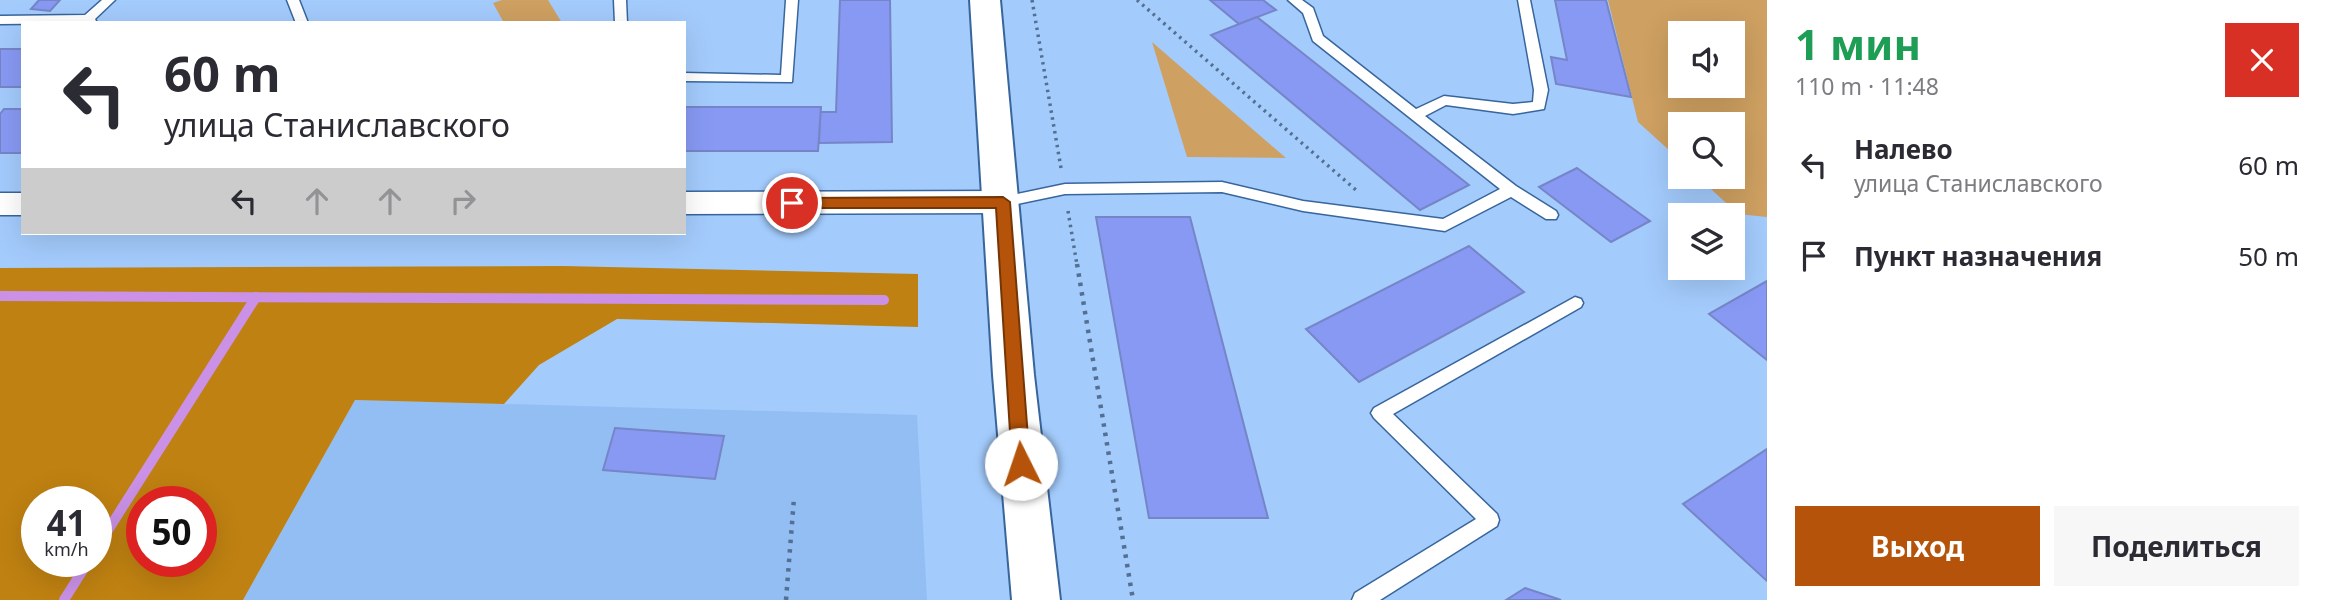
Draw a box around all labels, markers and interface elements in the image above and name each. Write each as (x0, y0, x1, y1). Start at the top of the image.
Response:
text: 1 мин (1795, 15, 1921, 72)
map controls (1668, 21, 1745, 280)
button: sound (1668, 21, 1745, 98)
button: close (2225, 23, 2299, 97)
text: 60 m (164, 40, 281, 106)
icon: left (49, 49, 140, 140)
text: 110 m · 11:48 (1795, 70, 1939, 102)
text: улица Станиславского (164, 103, 510, 146)
button: search (1668, 112, 1745, 189)
text: Налево (1854, 131, 1953, 167)
icon: left (1795, 146, 1833, 184)
text: 60 m (2238, 147, 2299, 183)
text: улица Станиславского (1854, 167, 2103, 199)
pin (762, 173, 822, 233)
icon: left (225, 182, 263, 220)
icon: ahead (298, 182, 336, 220)
icon: ahead (371, 182, 409, 220)
icon: right (444, 182, 482, 220)
icon: arrive (773, 184, 811, 222)
button: layers (1668, 203, 1745, 280)
icon: arrive (1795, 237, 1833, 275)
text: Пункт назначения (1854, 238, 2102, 274)
text: 50 m (2238, 238, 2299, 274)
position arrow (984, 427, 1058, 501)
speed limit sign: 50 (126, 486, 217, 577)
text: 41 (46, 499, 87, 546)
button: Выход (1795, 506, 2040, 586)
button: Поделиться (2054, 506, 2299, 586)
text: km/h (44, 537, 89, 561)

